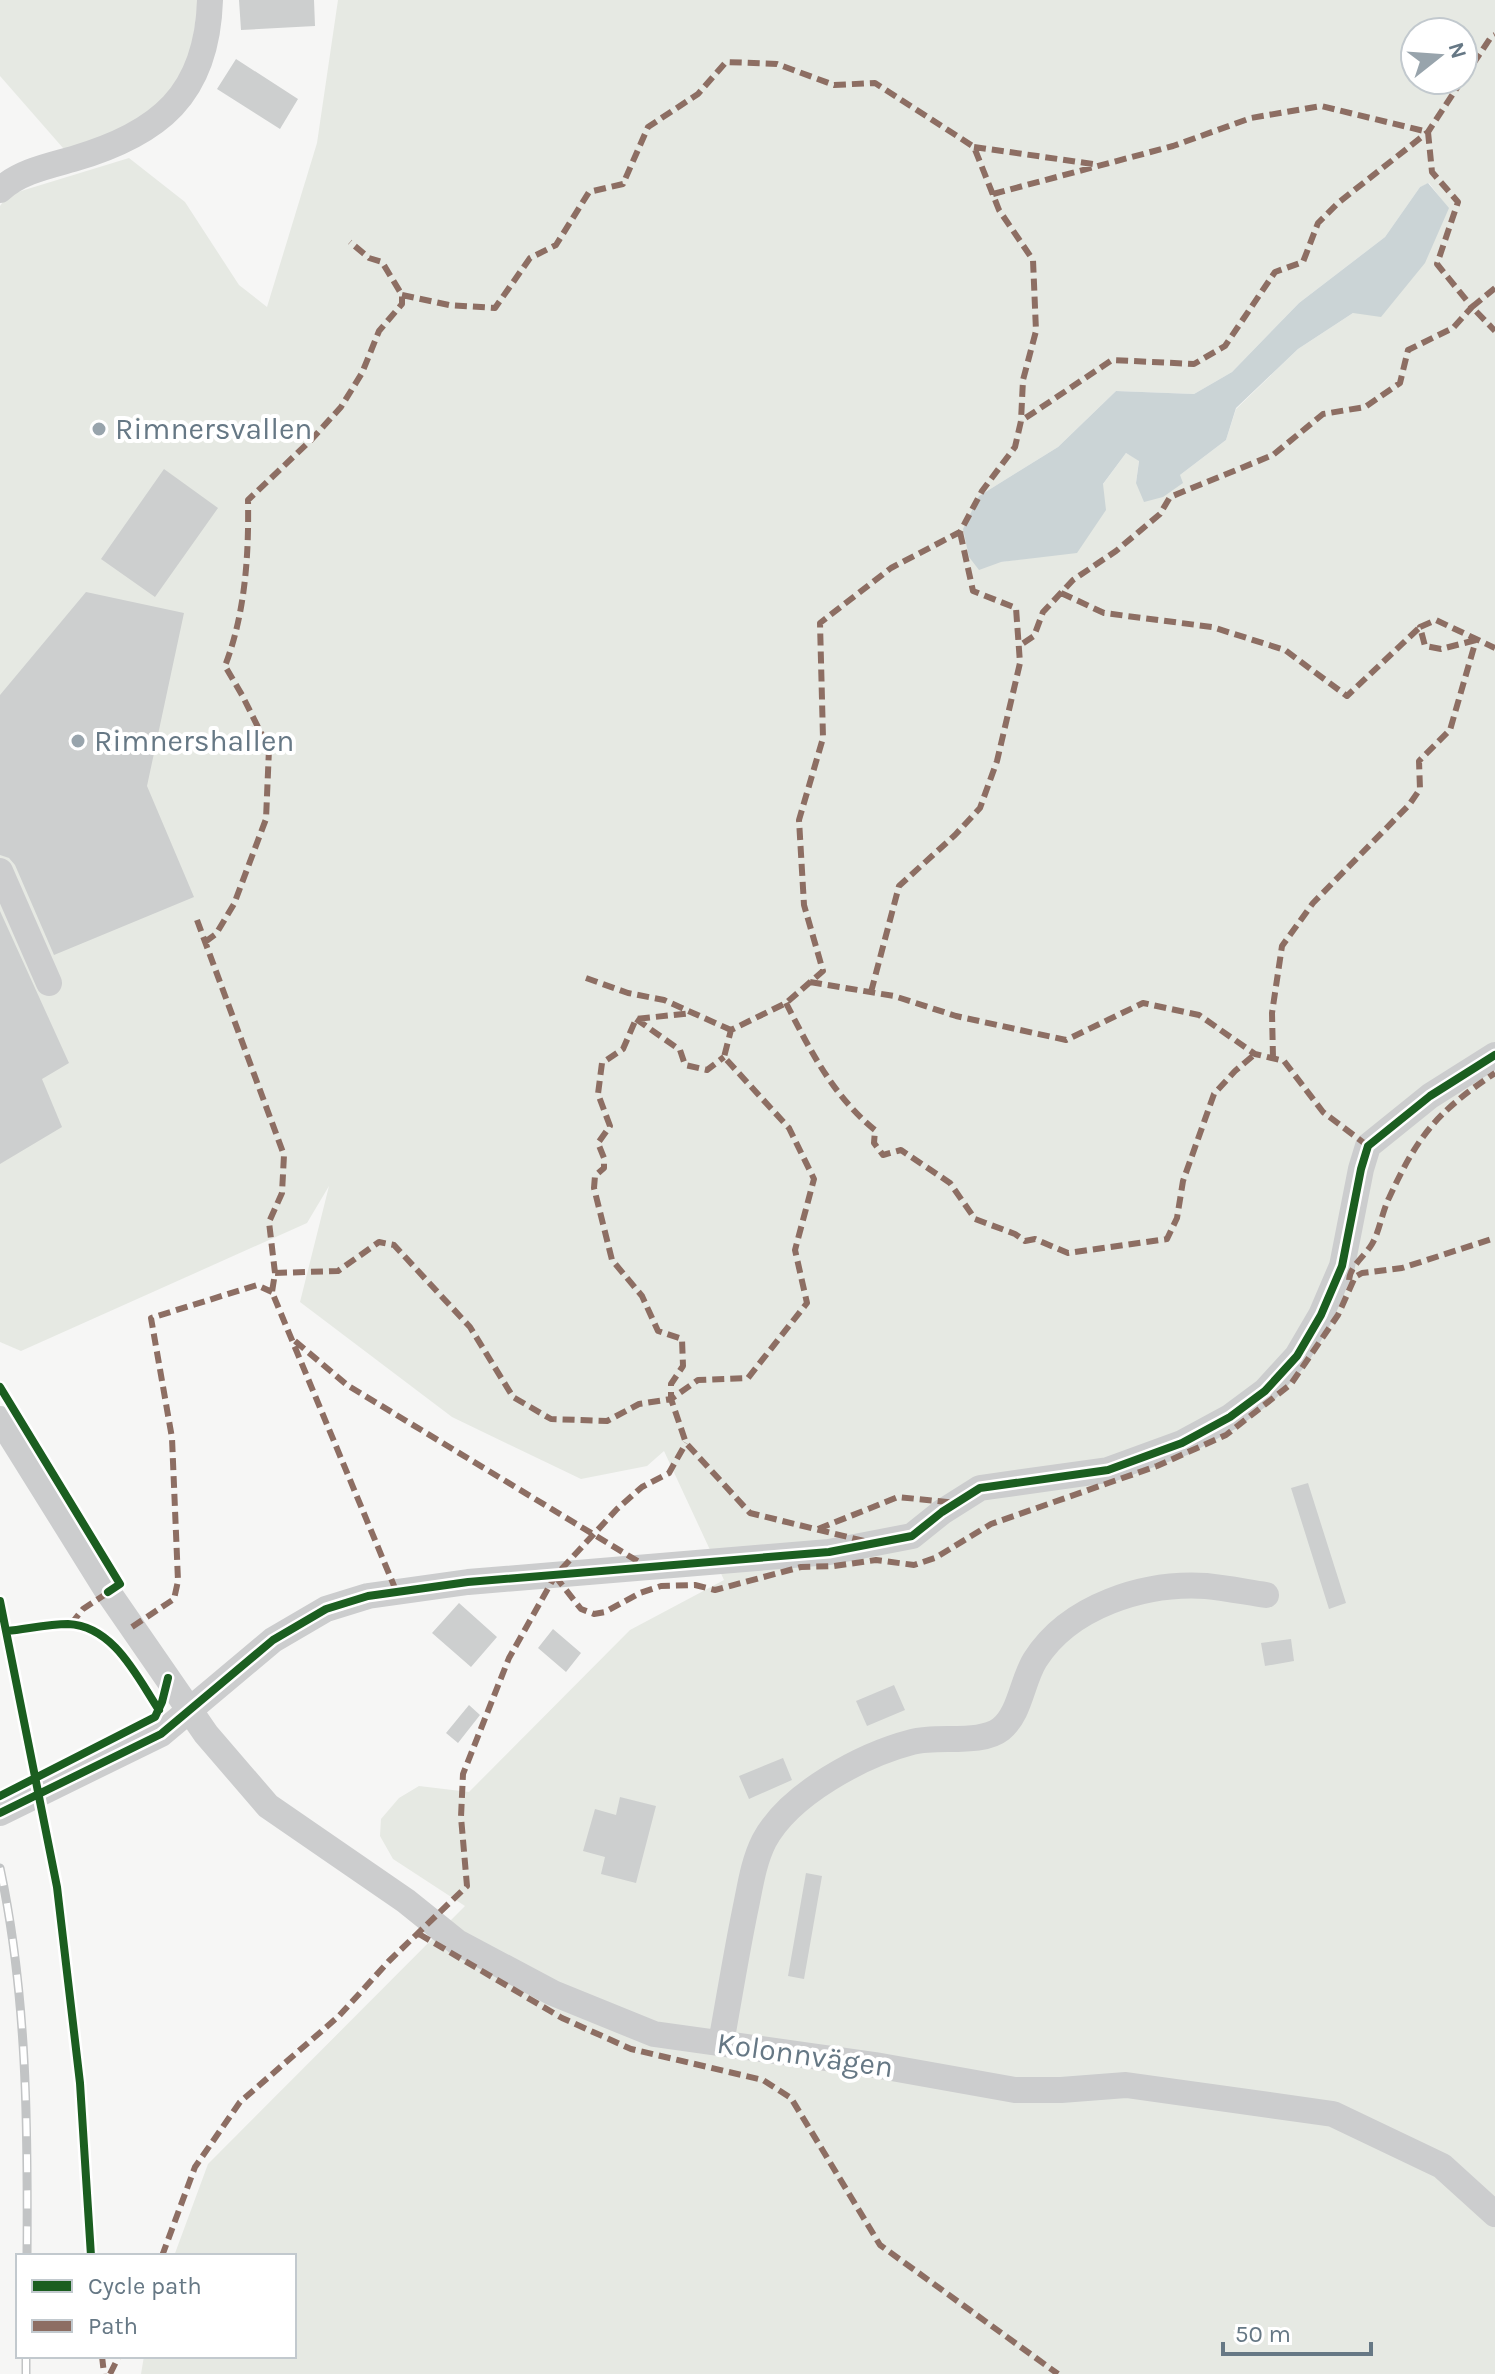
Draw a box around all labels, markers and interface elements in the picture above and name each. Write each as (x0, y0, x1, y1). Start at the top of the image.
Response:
north arrow (1399, 16, 1479, 96)
text: N (1442, 39, 1472, 62)
place label: Rimnersvallen (115, 411, 312, 447)
marker: Rimnersvallen (90, 420, 108, 438)
place label: Rimnershallen (94, 723, 294, 759)
marker: Rimnershallen (69, 732, 87, 750)
street label: Kolonnvägen (715, 2025, 895, 2085)
legend (16, 2254, 296, 2358)
text: Cycle path (88, 2272, 202, 2300)
scale bar (1223, 2306, 1371, 2356)
text: Path (88, 2312, 138, 2340)
text: 50 m (1235, 2320, 1291, 2348)

